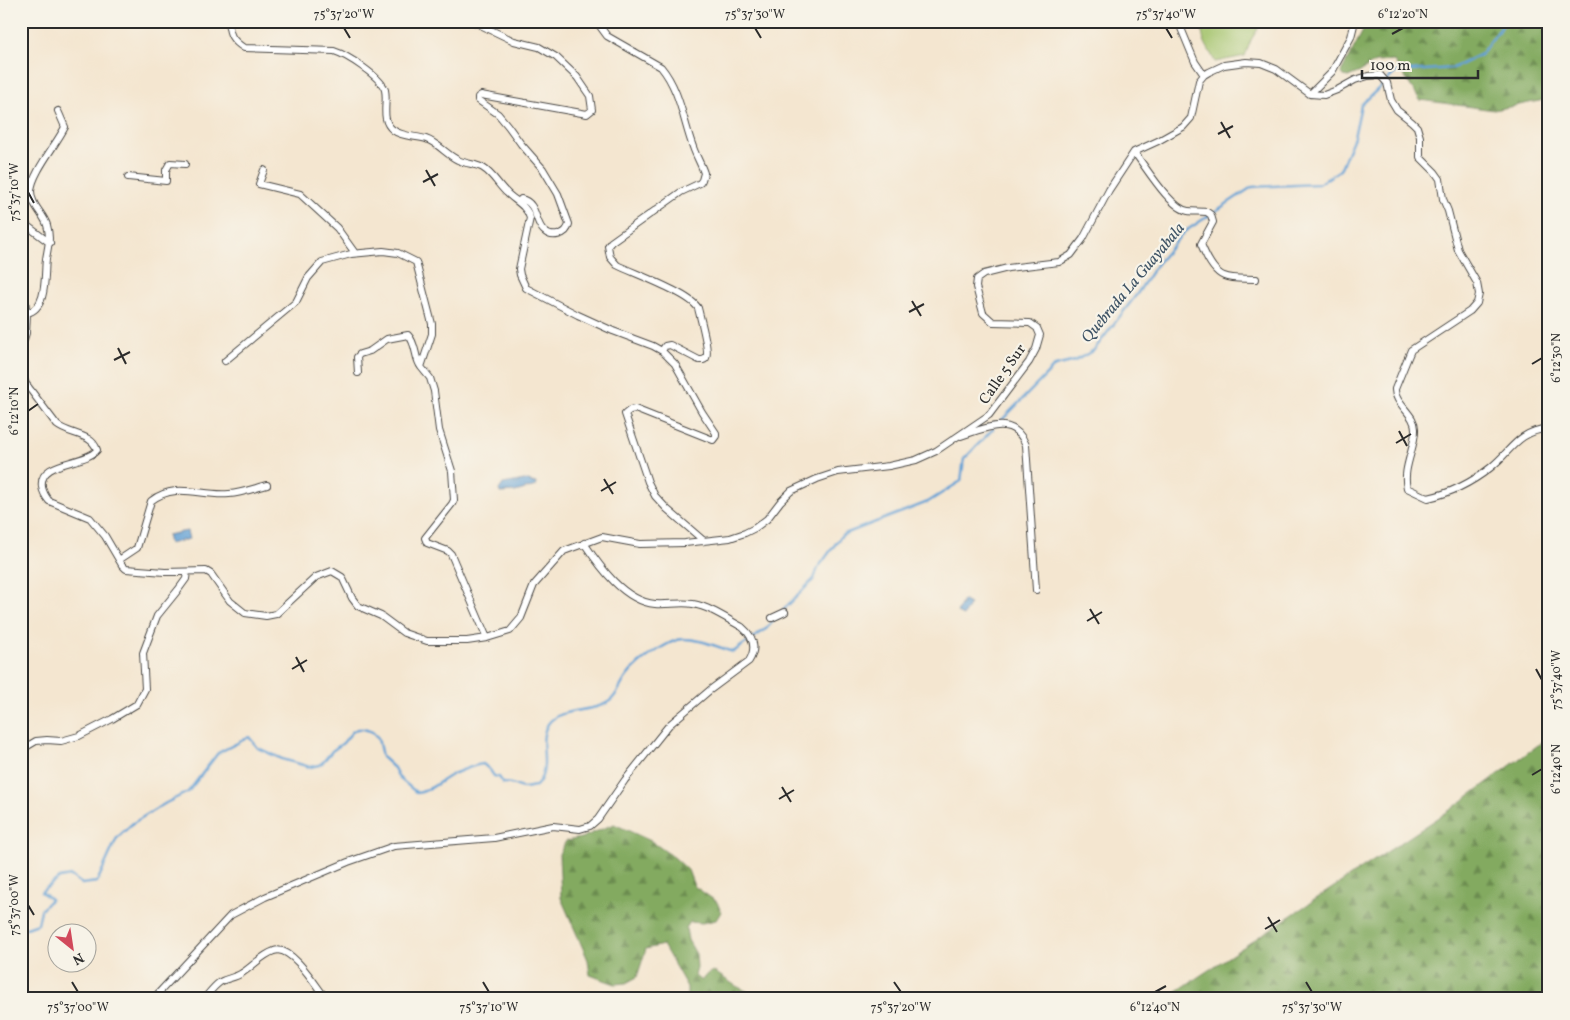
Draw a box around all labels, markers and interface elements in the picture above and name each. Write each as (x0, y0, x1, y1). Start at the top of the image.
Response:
text: 75°37'20"W (314, 7, 374, 23)
text: 75°37'30"W (725, 7, 785, 23)
text: 75°37'40"W (1136, 7, 1196, 23)
text: 6°12'20"N (1378, 7, 1428, 23)
scale bar (1362, 48, 1479, 80)
text: 100 m (1370, 56, 1410, 77)
text: 75°37'10"W (7, 163, 23, 221)
water label: Quebrada La Guayabala (1077, 218, 1191, 348)
text: 6°12'30"N (1549, 333, 1565, 383)
street label: Calle 5 Sur (975, 340, 1032, 409)
text: 6°12'10"N (7, 387, 23, 435)
text: 75°37'40"W (1549, 650, 1565, 710)
text: 6°12'40"N (1549, 744, 1565, 794)
text: 75°37'00"W (7, 874, 23, 936)
north arrow (48, 922, 98, 972)
text: N (69, 947, 87, 969)
text: 75°37'00"W (47, 1000, 109, 1016)
text: 75°37'10"W (460, 1000, 518, 1016)
text: 75°37'20"W (871, 1000, 931, 1016)
text: 6°12'40"N (1130, 1000, 1180, 1016)
text: 75°37'30"W (1282, 1000, 1342, 1016)

